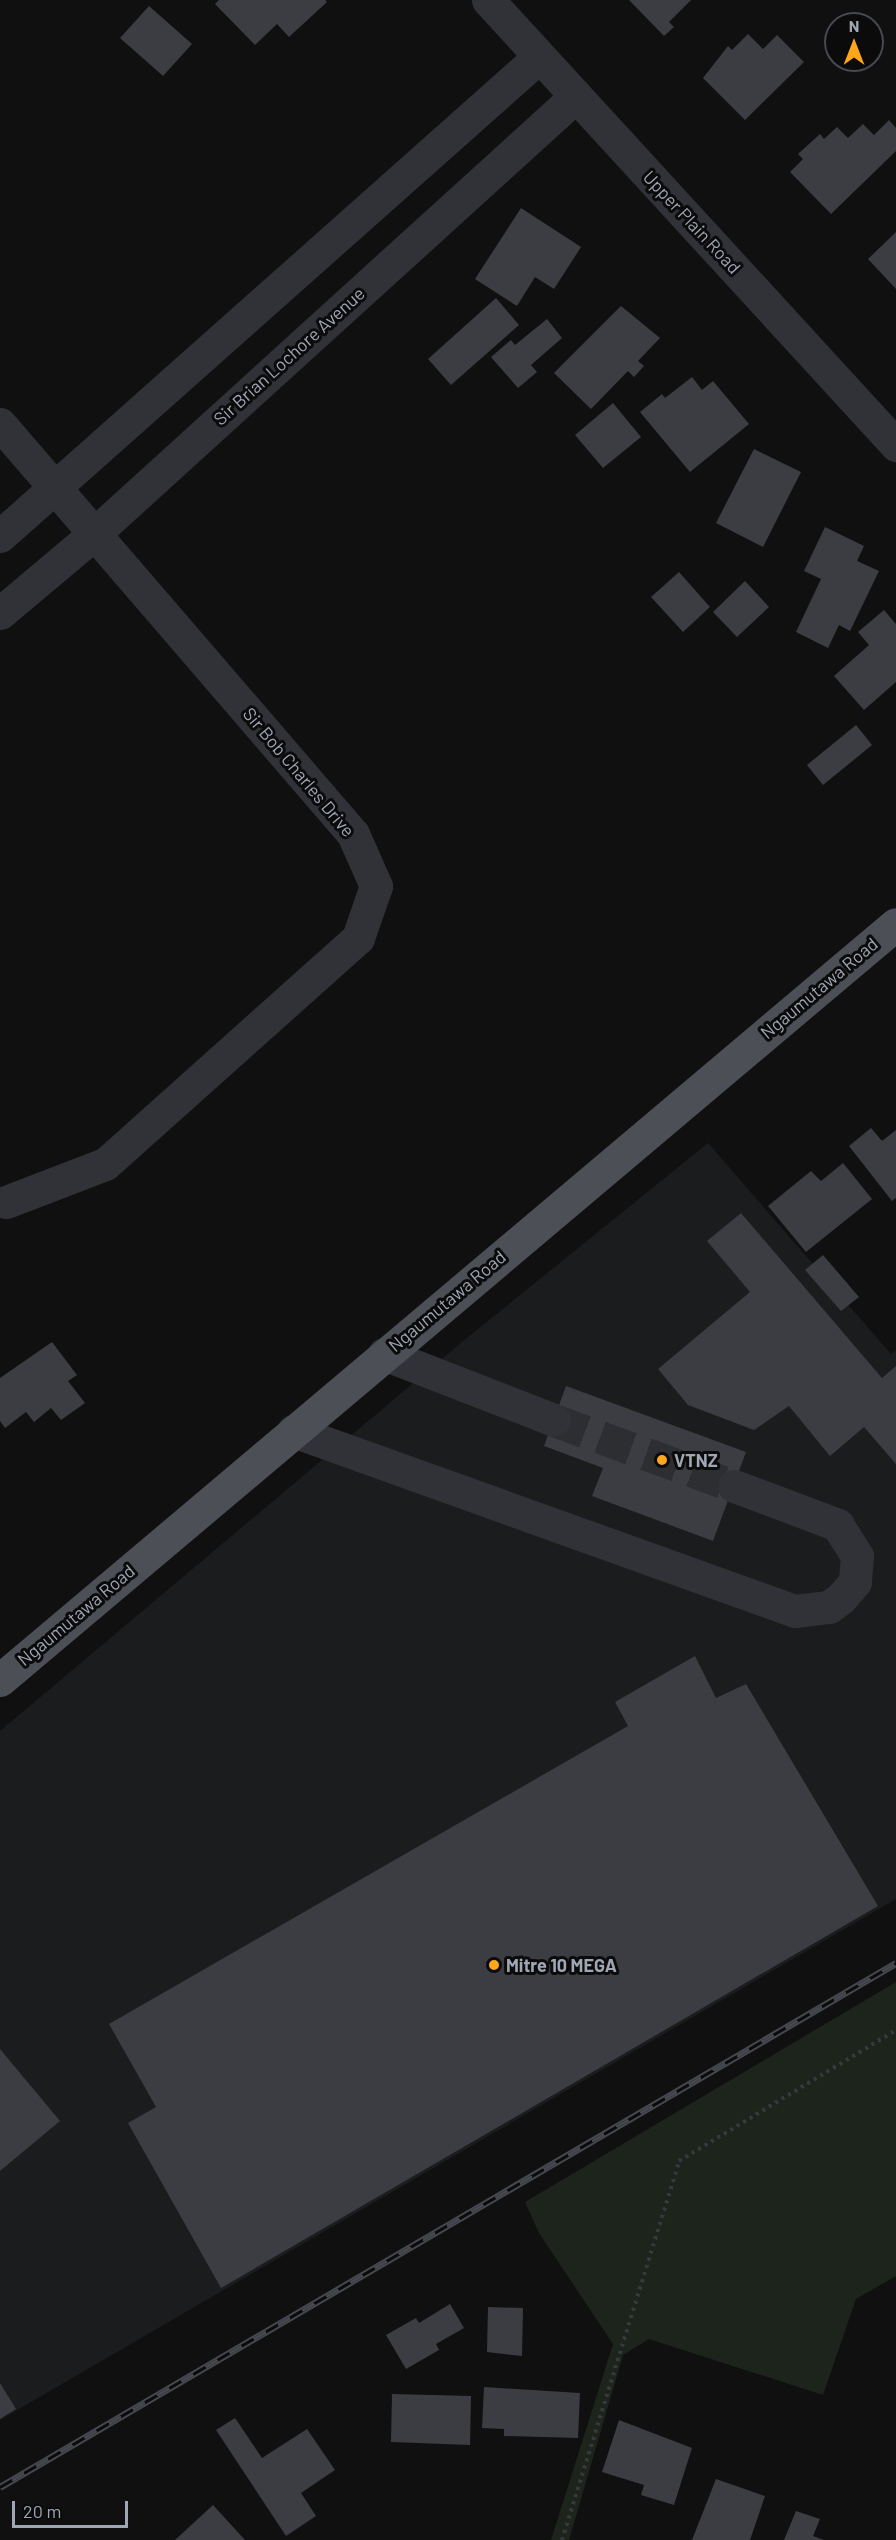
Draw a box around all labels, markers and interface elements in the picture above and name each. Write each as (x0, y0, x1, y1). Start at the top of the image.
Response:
north arrow (824, 12, 884, 72)
text: N (849, 16, 859, 35)
street label: Upper Plain Road (639, 166, 745, 278)
street label: Sir Brian Lochore Avenue (209, 282, 369, 430)
street label: Sir Bob Charles Drive (239, 703, 359, 841)
street label: Ngaumutawa Road (756, 933, 882, 1043)
street label: Ngaumutawa Road (384, 1246, 510, 1356)
place label: VTNZ (674, 1449, 718, 1471)
marker: VTNZ (655, 1453, 669, 1467)
street label: Ngaumutawa Road (13, 1560, 139, 1670)
place label: Mitre 10 MEGA (506, 1954, 617, 1976)
marker: Mitre 10 MEGA (487, 1958, 501, 1972)
scale bar (15, 2489, 130, 2527)
text: 20 m (23, 2500, 61, 2522)

